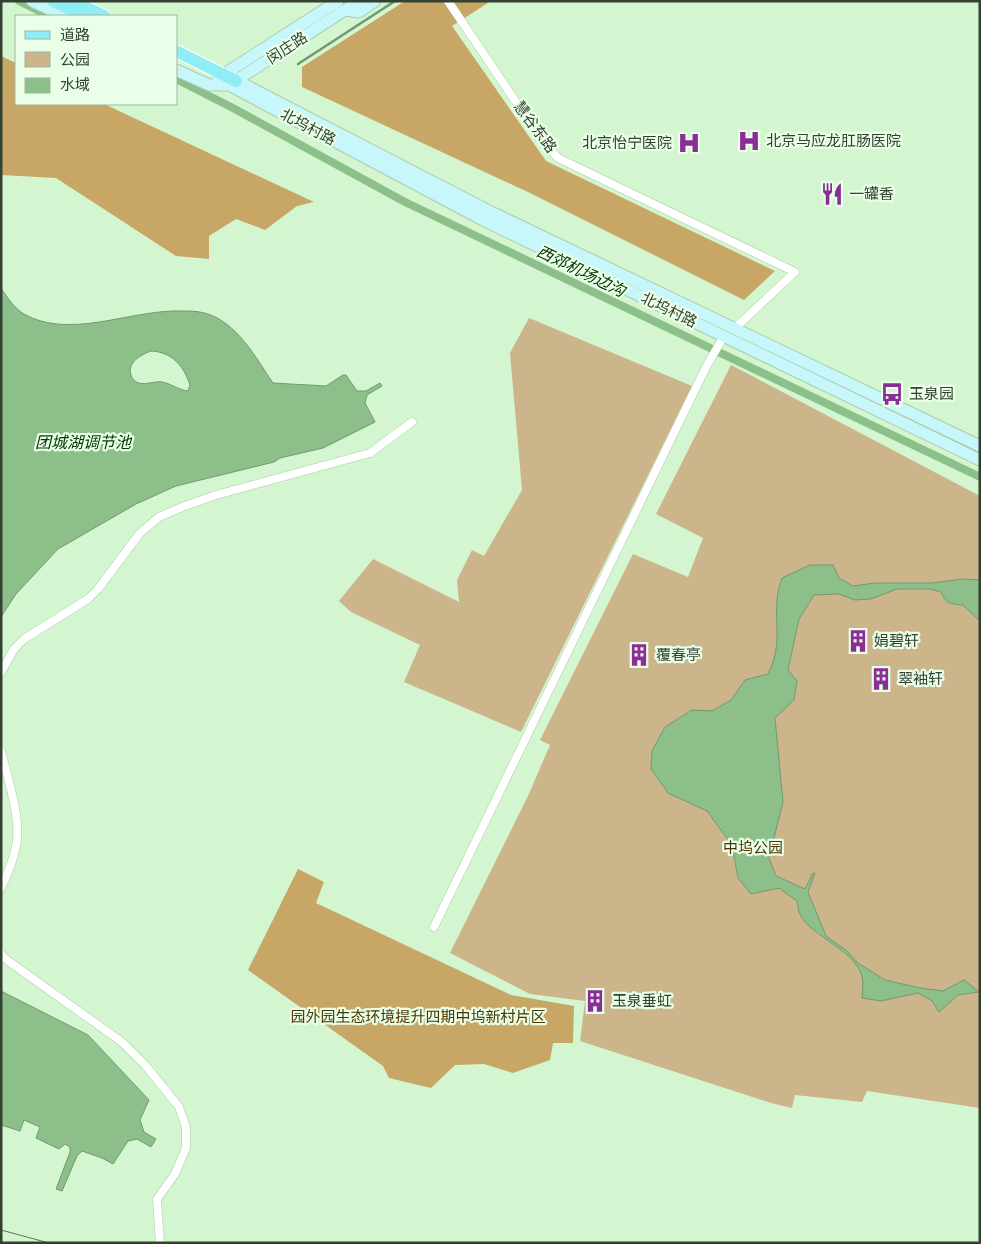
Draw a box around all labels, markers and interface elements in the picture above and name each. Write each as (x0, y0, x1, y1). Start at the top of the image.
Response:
legend (15, 15, 178, 105)
text: 道路 (60, 26, 90, 44)
street label: 闵庄路 (263, 28, 311, 68)
text: 公园 (60, 51, 90, 69)
text: 水域 (60, 76, 90, 94)
street label: 慧谷东路 (510, 98, 560, 156)
street label: 北坞村路 (277, 105, 339, 149)
hospital icon: 北京马应龙肛肠医院 (736, 128, 762, 154)
hospital icon: 北京怡宁医院 (676, 130, 702, 156)
place label: 北京马应龙肛肠医院 (766, 132, 901, 150)
place label: 北京怡宁医院 (582, 134, 672, 152)
restaurant icon: 一罐香 (819, 181, 845, 207)
place label: 一罐香 (849, 185, 894, 203)
water label: 西郊机场边沟 (534, 241, 630, 301)
street label: 北坞村路 (638, 289, 700, 331)
bus stop icon: 玉泉园 (879, 381, 905, 407)
place label: 玉泉园 (909, 385, 954, 403)
water label: 团城湖调节池 (35, 433, 133, 452)
building icon: 娟碧轩 (845, 628, 871, 654)
place label: 娟碧轩 (874, 632, 919, 650)
building icon: 覆春亭 (626, 642, 652, 668)
place label: 覆春亭 (656, 646, 701, 664)
building icon: 翠袖轩 (868, 666, 894, 692)
place label: 翠袖轩 (898, 670, 943, 688)
park label: 中坞公园 (723, 839, 783, 857)
building icon: 玉泉垂虹 (582, 988, 608, 1014)
place label: 玉泉垂虹 (612, 992, 672, 1010)
park label: 园外园生态环境提升四期中坞新村片区 (290, 1008, 546, 1026)

